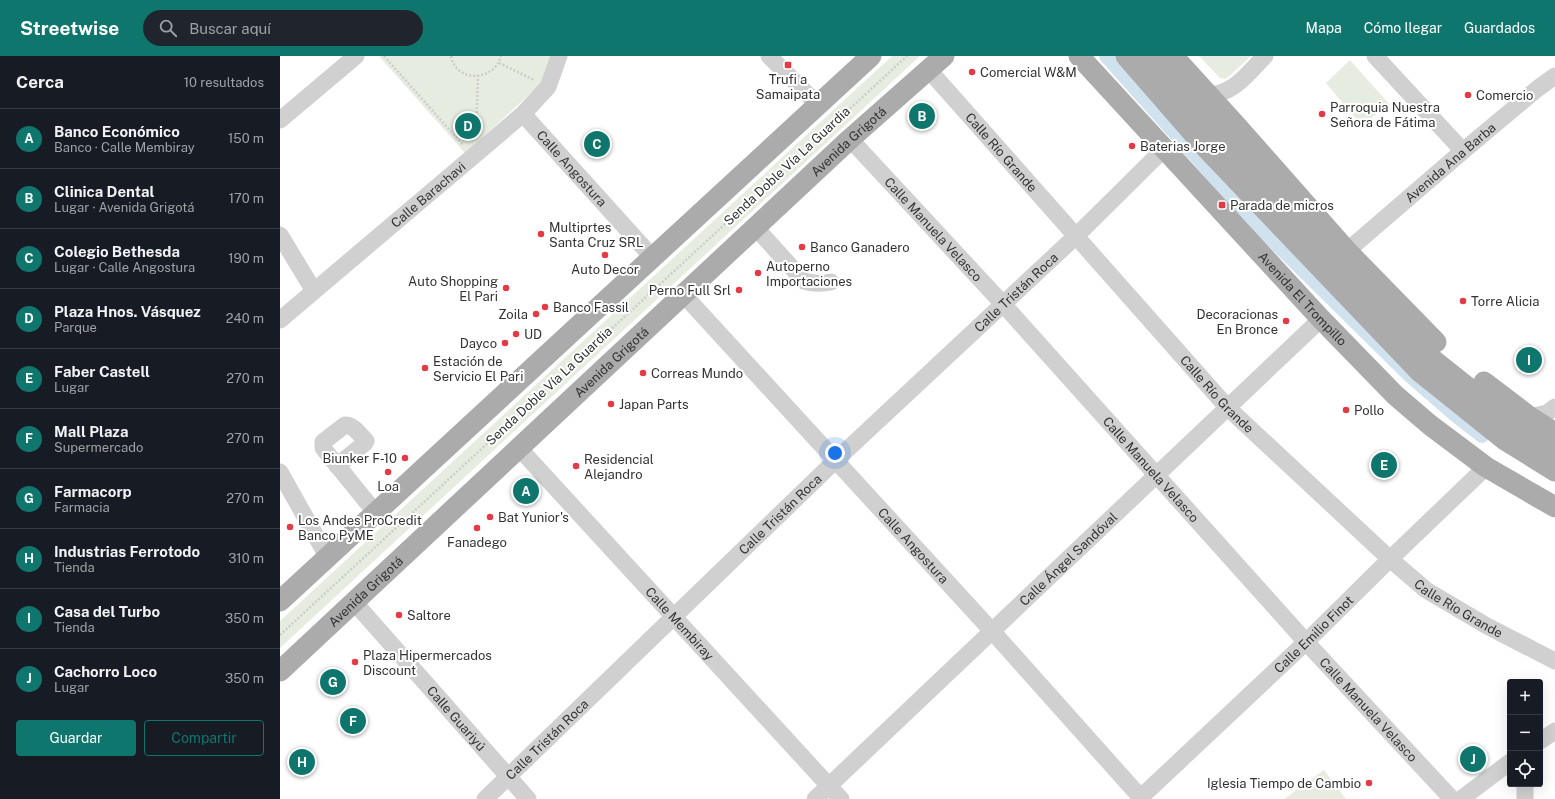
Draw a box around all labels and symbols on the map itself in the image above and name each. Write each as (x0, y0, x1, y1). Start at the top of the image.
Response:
marker: Trufi a Samaipata (783, 60, 793, 70)
place label: Comercial W&M (980, 65, 1077, 80)
marker: Comercial W&M (967, 67, 977, 77)
place label: Trufi a Samaipata (756, 72, 820, 102)
place label: Comercio (1476, 88, 1533, 103)
marker: Comercio (1463, 90, 1473, 100)
place label: Parroquia Nuestra Señora de Fátima (1330, 100, 1440, 130)
pin: B (909, 101, 935, 131)
street label: Avenida Grigotá (808, 103, 889, 179)
street label: Senda Doble Vía La Guardia (721, 104, 853, 228)
marker: Parroquia Nuestra Señora de Fátima (1317, 109, 1327, 119)
street label: Calle Río Grande (963, 110, 1040, 195)
pin: D (455, 111, 481, 141)
street label: Avenida Ana Barba (1402, 120, 1498, 205)
street label: Calle Angostura (534, 127, 610, 209)
pin: C (584, 129, 610, 159)
place label: Baterias Jorge (1140, 139, 1226, 154)
marker: Baterias Jorge (1127, 141, 1137, 151)
street label: Calle Barachavi (388, 159, 468, 230)
street label: Calle Manuela Velasco (882, 174, 986, 284)
place label: Parada de micros (1230, 198, 1334, 213)
marker: Parada de micros (1217, 200, 1227, 210)
place label: Multiprtes Santa Cruz SRL (549, 220, 643, 250)
marker: Multiprtes Santa Cruz SRL (536, 229, 546, 239)
place label: Banco Ganadero (810, 240, 910, 255)
marker: Banco Ganadero (797, 242, 807, 252)
street label: Calle Tristán Roca (971, 249, 1061, 335)
street label: Avenida El Trompillo (1255, 249, 1350, 349)
marker: Auto Decor (600, 250, 610, 260)
place label: Autoperno Importaciones (766, 259, 852, 289)
place label: Auto Decor (571, 262, 639, 277)
marker: Autoperno Importaciones (753, 268, 763, 278)
place label: Auto Shopping El Pari (408, 274, 498, 304)
marker: Auto Shopping El Pari (501, 283, 511, 293)
place label: Perno Full Srl (649, 283, 731, 298)
marker: Perno Full Srl (734, 285, 744, 295)
place label: Torre Alicia (1471, 294, 1539, 309)
marker: Torre Alicia (1458, 296, 1468, 306)
place label: Banco Fassil (553, 300, 629, 315)
marker: Banco Fassil (540, 302, 550, 312)
place label: Zoila (498, 307, 528, 322)
place label: Decoracionas En Bronce (1196, 307, 1278, 337)
marker: Zoila (531, 309, 541, 319)
marker: Decoracionas En Bronce (1281, 316, 1291, 326)
street label: Senda Doble Vía La Guardia (483, 324, 615, 448)
street label: Avenida Grigotá (571, 324, 651, 400)
place label: UD (524, 327, 542, 342)
marker: UD (511, 329, 521, 339)
place label: Dayco (460, 336, 497, 351)
marker: Dayco (500, 338, 510, 348)
pin: I (1516, 345, 1542, 375)
street label: Calle Río Grande (1177, 352, 1257, 436)
place label: Estación de Servicio El Pari (433, 354, 523, 384)
marker: Estación de Servicio El Pari (420, 363, 430, 373)
place label: Correas Mundo (651, 366, 743, 381)
marker: Correas Mundo (638, 368, 648, 378)
place label: Japan Parts (619, 397, 689, 412)
marker: Japan Parts (606, 399, 616, 409)
place label: Pollo (1354, 403, 1384, 418)
marker: Pollo (1341, 405, 1351, 415)
street label: Calle Manuela Velasco (1100, 413, 1202, 525)
your location (825, 443, 845, 463)
pin: E (1371, 450, 1397, 480)
place label: Biunker F-10 (323, 451, 397, 466)
place label: Residencial Alejandro (584, 452, 654, 482)
marker: Biunker F-10 (400, 453, 410, 463)
marker: Residencial Alejandro (571, 461, 581, 471)
marker: Loa (383, 467, 393, 477)
street label: Calle Tristán Roca (736, 471, 824, 557)
pin: A (513, 476, 539, 506)
place label: Loa (377, 479, 399, 494)
street label: Calle Angostura (875, 505, 952, 586)
street label: Calle Ángel Sandóval (1016, 509, 1120, 609)
place label: Bat Yunior's (498, 510, 569, 525)
marker: Bat Yunior's (485, 512, 495, 522)
place label: Los Andes ProCredit Banco PyME (298, 513, 422, 543)
marker: Los Andes ProCredit Banco PyME (285, 522, 295, 532)
marker: Fanadego (472, 523, 482, 533)
place label: Fanadego (447, 535, 507, 550)
street label: Avenida Grigotá (325, 553, 406, 629)
street label: Calle Río Grande (1411, 576, 1505, 640)
street label: Calle Membiray (643, 584, 717, 663)
street label: Calle Emilio Finot (1271, 592, 1356, 676)
place label: Saltore (407, 608, 451, 623)
marker: Saltore (394, 610, 404, 620)
place label: Plaza Hipermercados Discount (363, 648, 492, 678)
street label: Calle Manuela Velasco (1317, 654, 1421, 764)
marker: Plaza Hipermercados Discount (350, 657, 360, 667)
pin: G (320, 667, 346, 697)
street label: Calle Guariyú (424, 683, 489, 753)
street label: Calle Tristán Roca (502, 696, 591, 783)
pin: F (340, 706, 366, 736)
pin: J (1460, 744, 1486, 774)
pin: H (289, 747, 315, 777)
place label: Iglesia Tiempo de Cambio (1207, 776, 1361, 791)
marker: Iglesia Tiempo de Cambio (1364, 778, 1374, 788)

